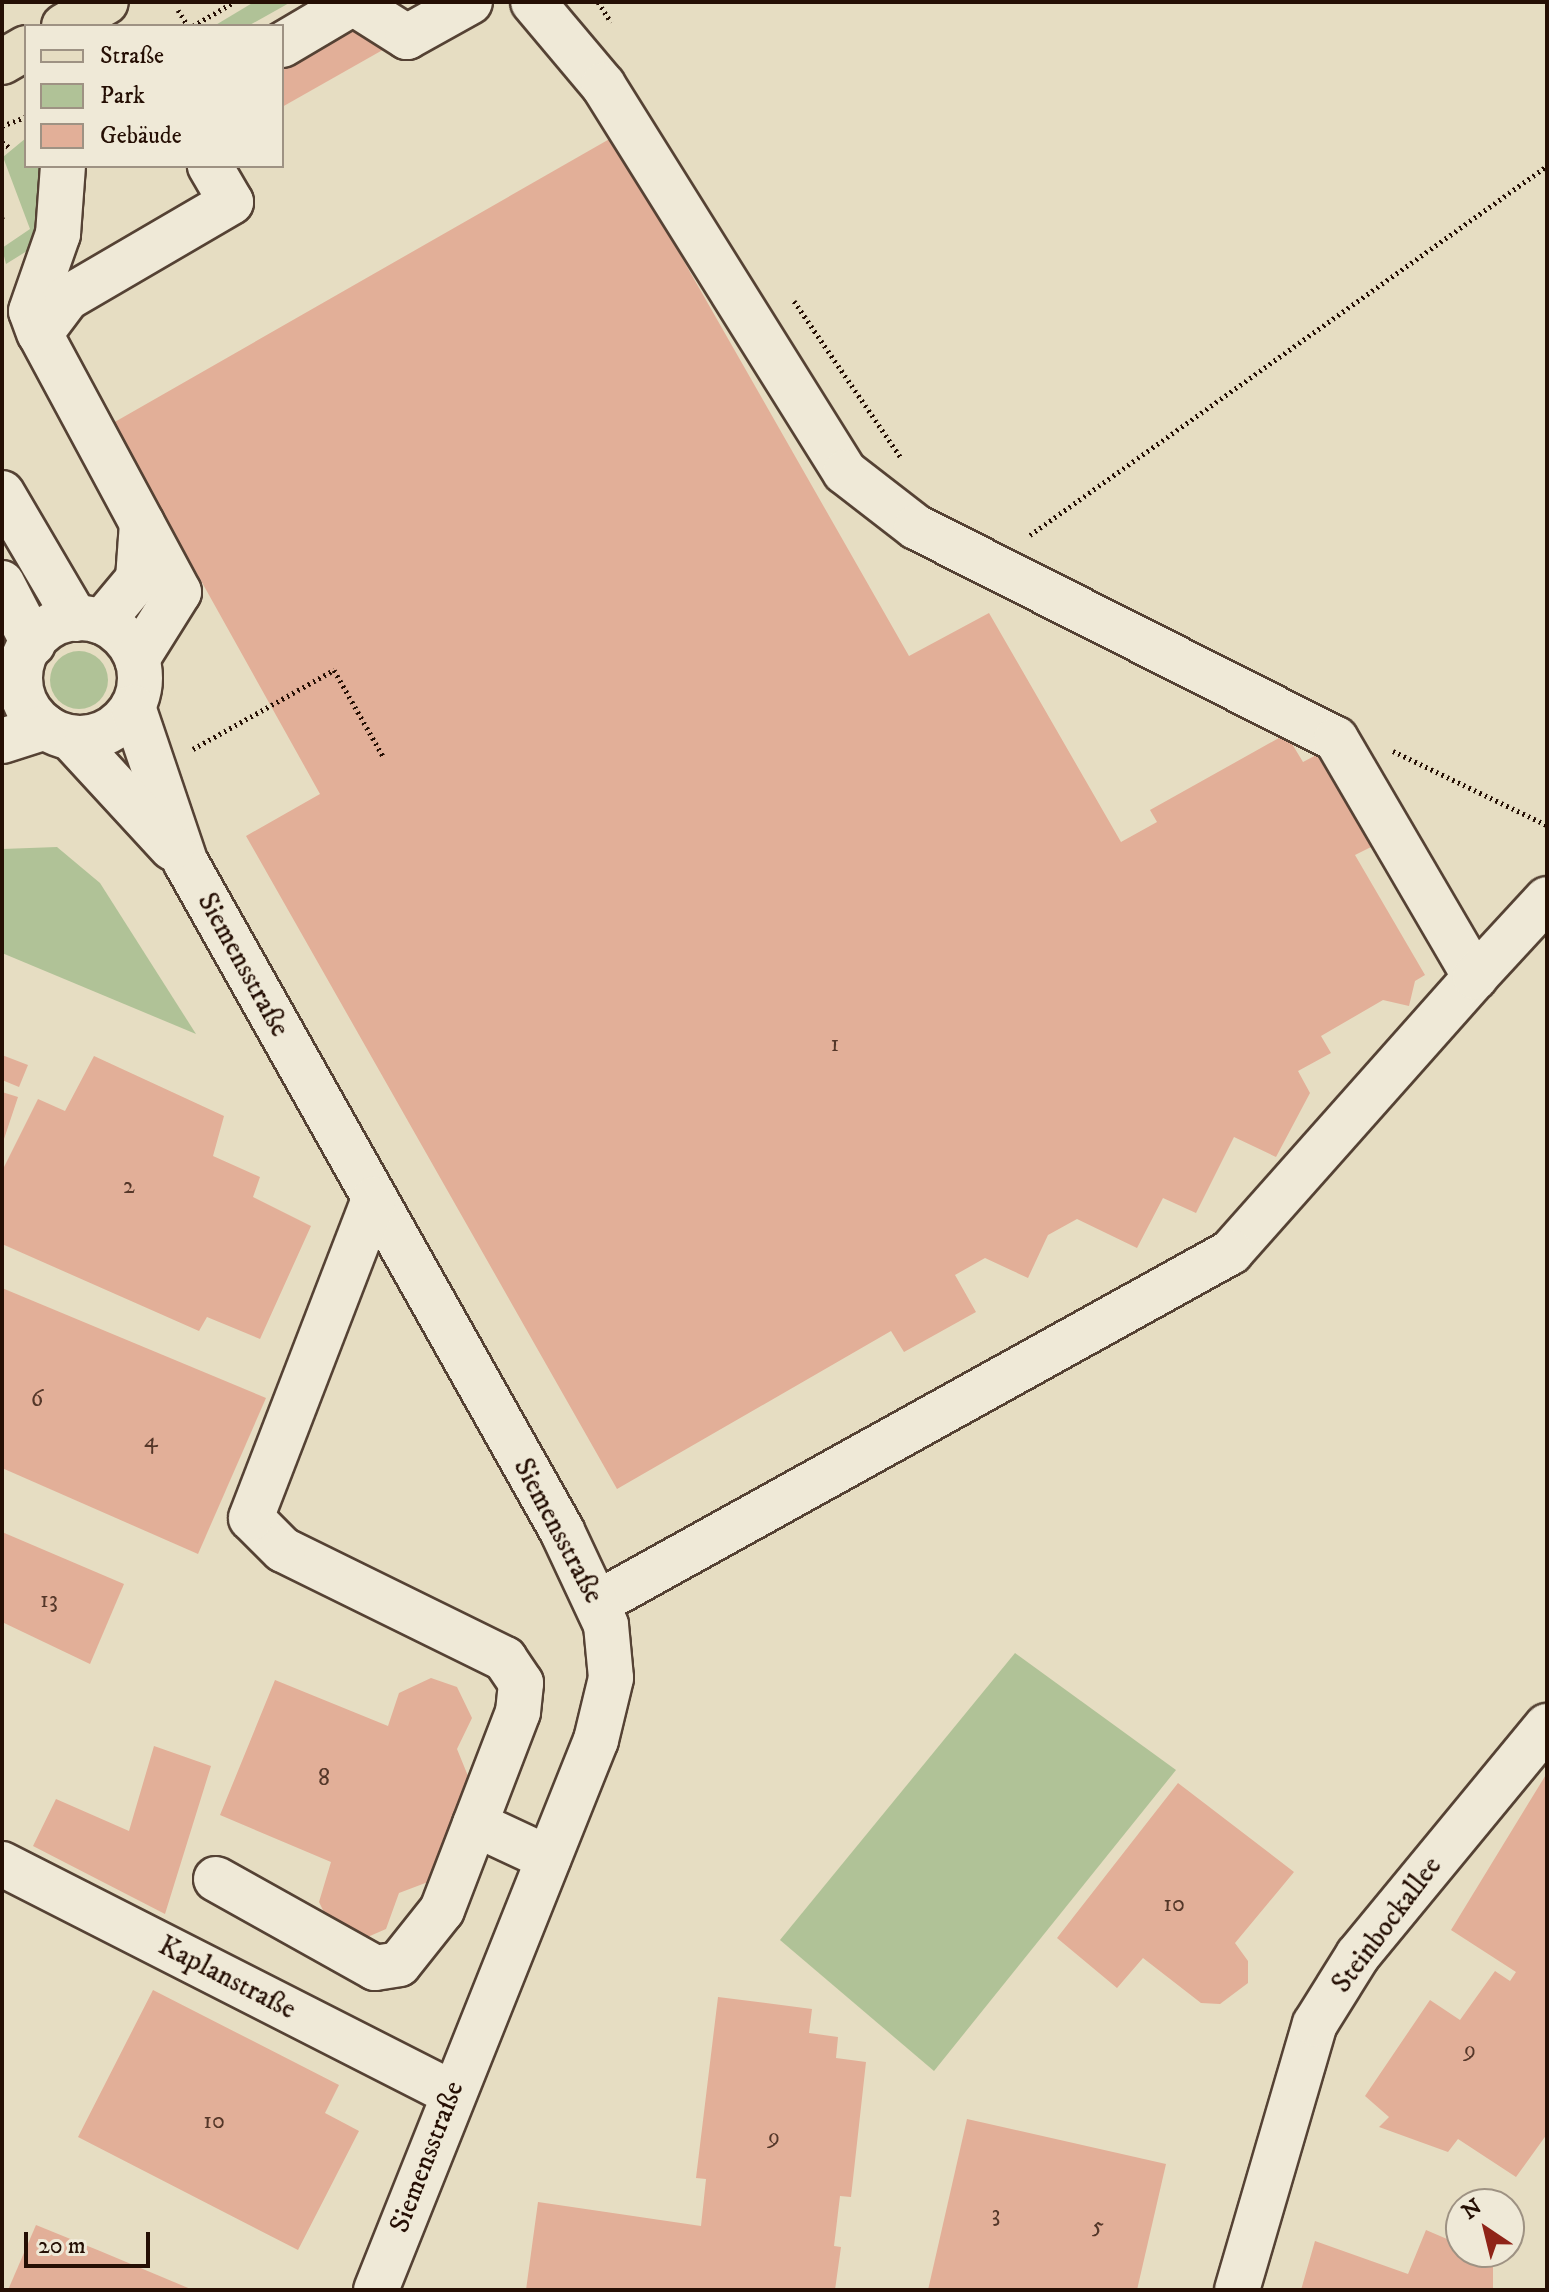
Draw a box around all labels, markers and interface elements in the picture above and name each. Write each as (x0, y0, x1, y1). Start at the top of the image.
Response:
legend (24, 24, 284, 168)
text: Straße (100, 41, 164, 71)
text: Park (100, 81, 145, 111)
text: Gebäude (100, 121, 182, 151)
street label: Siemensstraße (190, 887, 296, 1043)
house number: 1 (831, 1031, 839, 1059)
house number: 2 (123, 1173, 135, 1201)
house number: 6 (31, 1386, 43, 1414)
house number: 4 (144, 1427, 158, 1455)
street label: Siemensstraße (506, 1453, 610, 1609)
house number: 13 (40, 1587, 58, 1615)
house number: 8 (318, 1765, 330, 1793)
street label: Steinbockallee (1325, 1850, 1449, 2000)
house number: 10 (1163, 1891, 1185, 1919)
street label: Kaplanstraße (153, 1929, 301, 2027)
house number: 9 (1464, 2037, 1476, 2065)
street label: Siemensstraße (383, 2077, 471, 2237)
house number: 10 (203, 2108, 225, 2136)
house number: 9 (768, 2124, 780, 2152)
north arrow (1445, 2188, 1525, 2268)
text: N (1457, 2193, 1487, 2226)
house number: 3 (992, 2201, 1000, 2229)
house number: 5 (1092, 2213, 1104, 2241)
scale bar (28, 2216, 154, 2266)
text: 20 m (38, 2231, 86, 2261)

